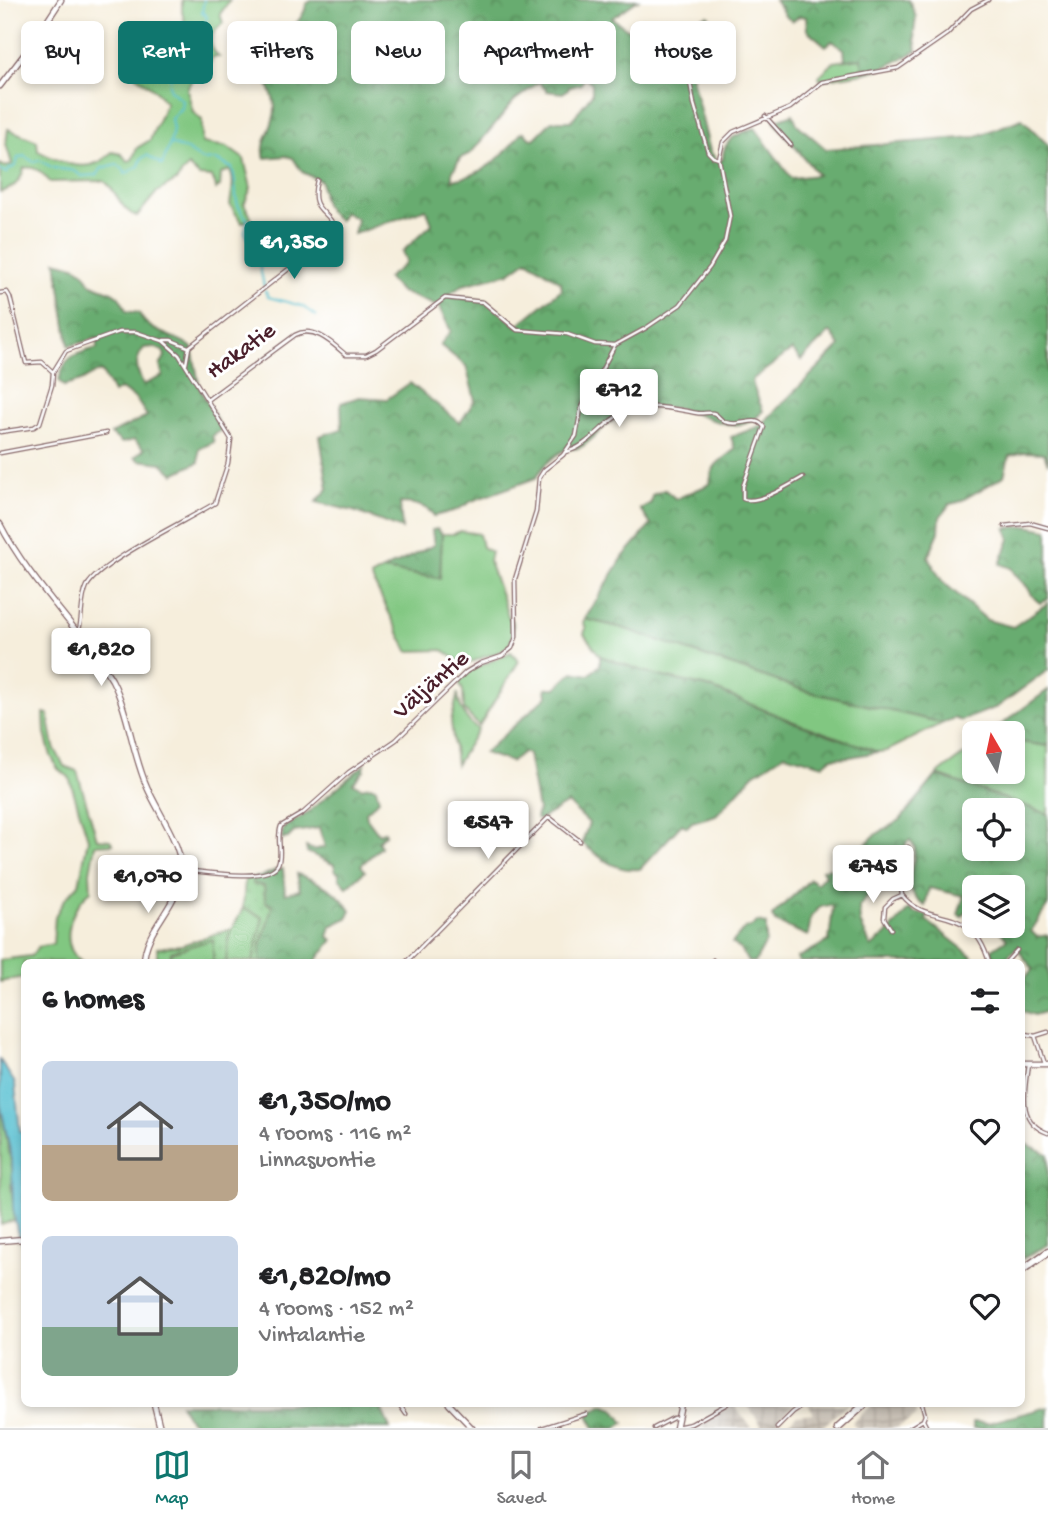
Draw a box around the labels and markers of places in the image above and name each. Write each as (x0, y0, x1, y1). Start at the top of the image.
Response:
pin: €1,350 (237, 222, 351, 281)
pin: €712 (578, 370, 660, 429)
pin: €1,820 (44, 628, 158, 688)
pin: €547 (447, 802, 529, 861)
pin: €745 (832, 846, 914, 905)
pin: €1,070 (91, 856, 205, 915)

